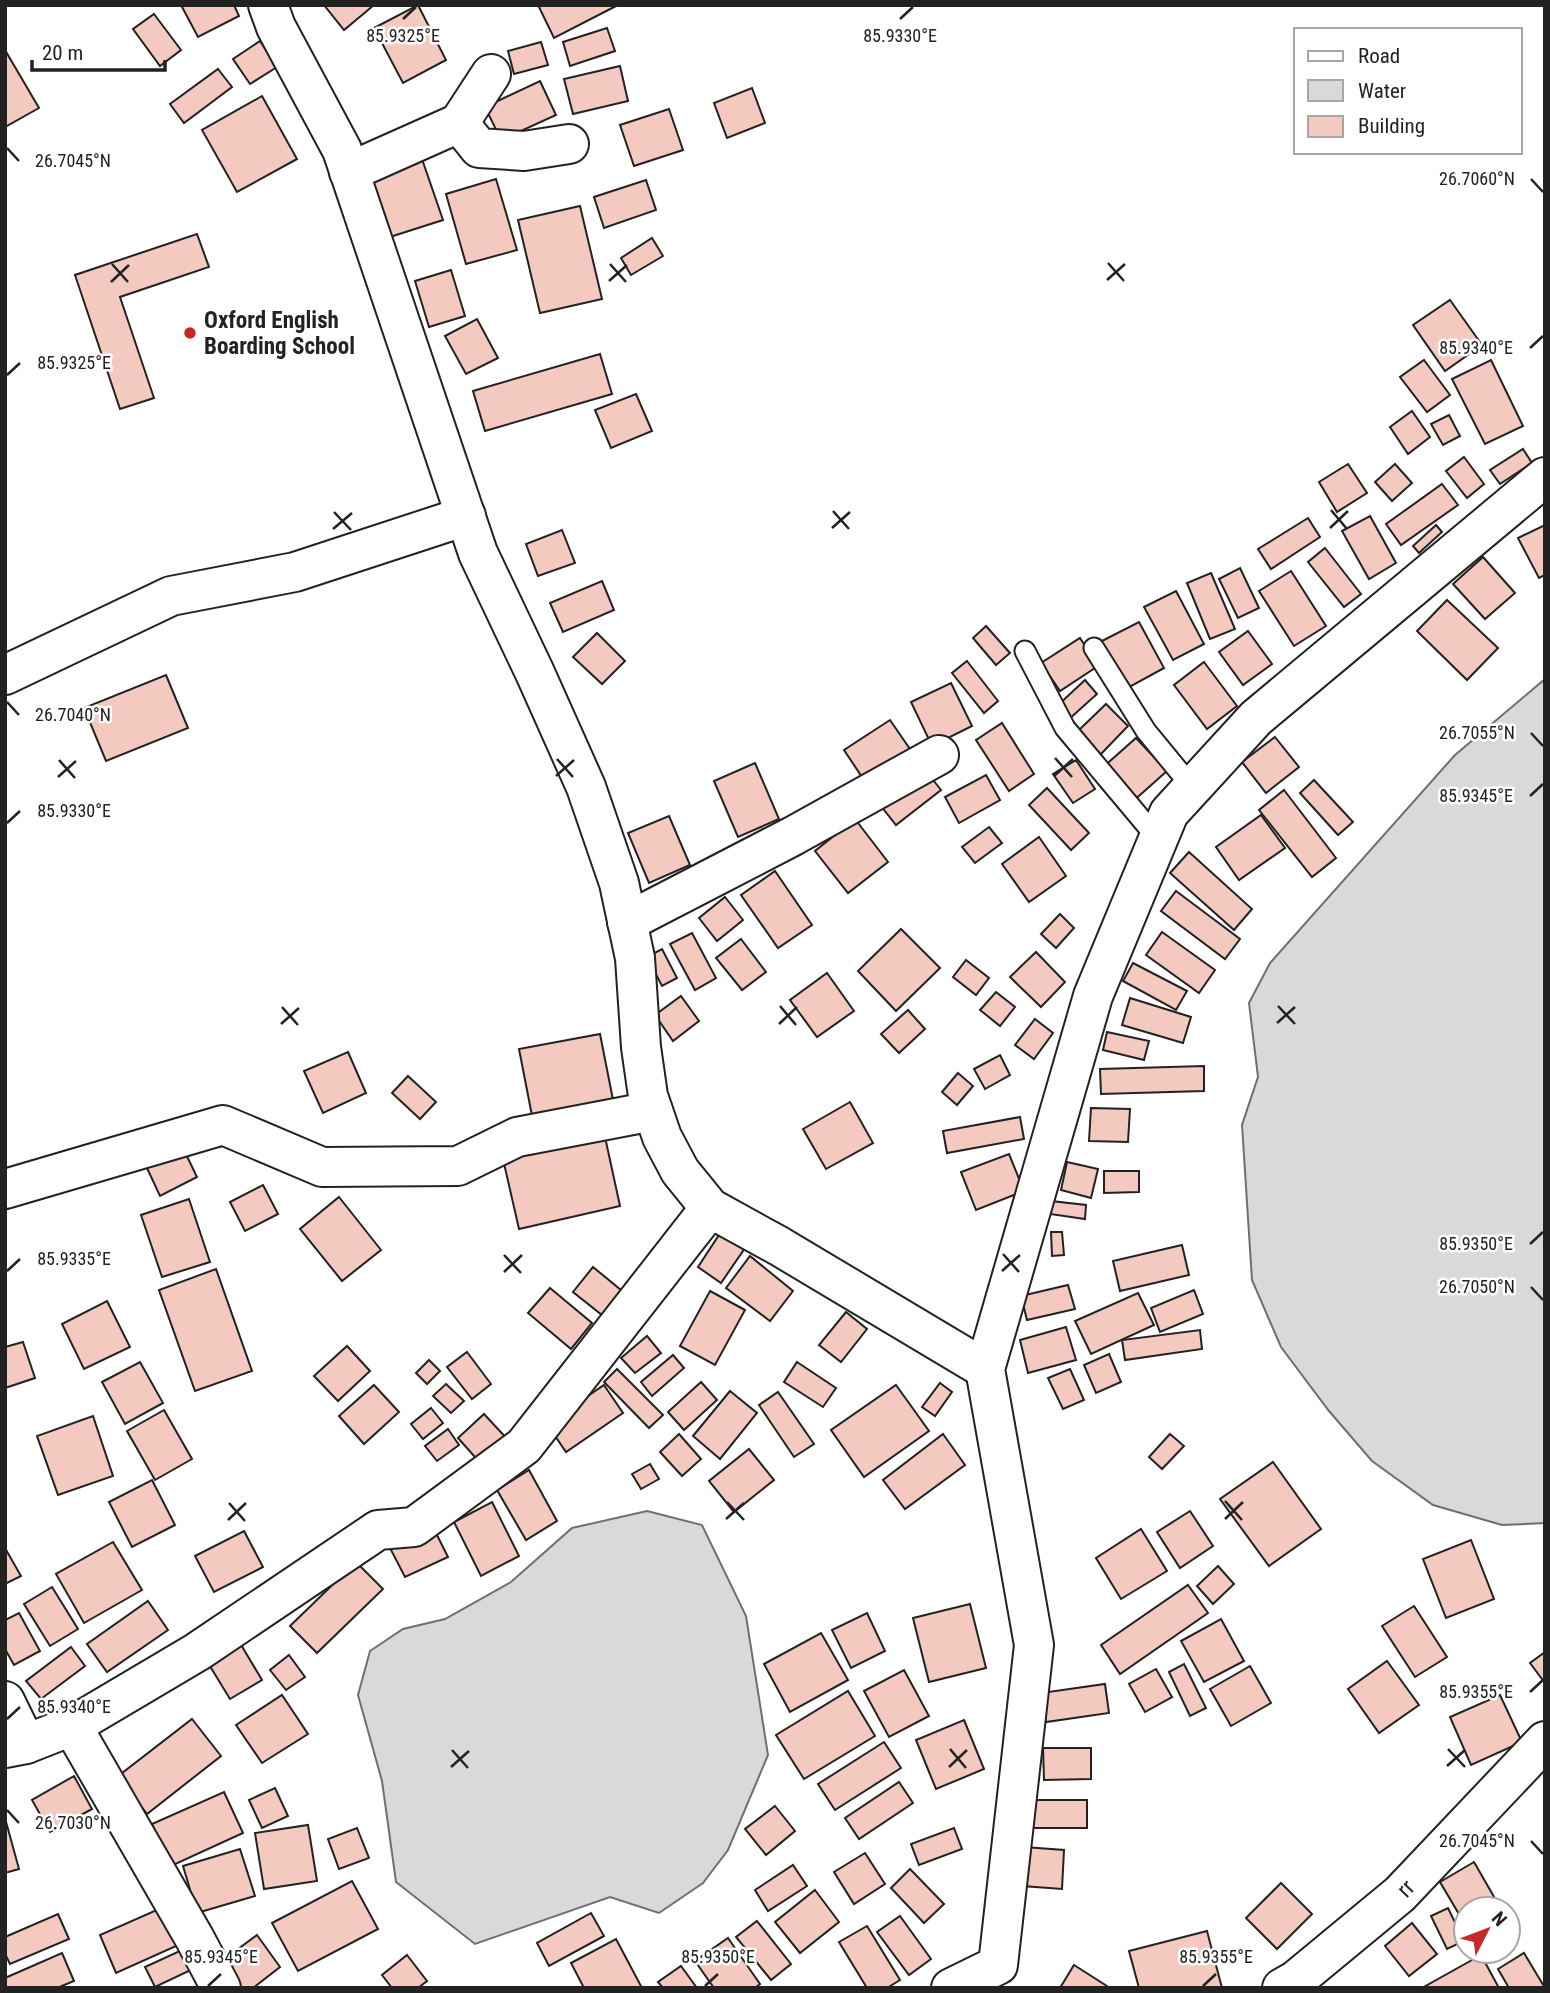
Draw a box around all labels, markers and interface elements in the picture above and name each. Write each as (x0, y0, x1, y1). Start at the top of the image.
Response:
text: 85.9325°E (366, 25, 440, 46)
text: 85.9330°E (863, 25, 937, 46)
scale bar (32, 28, 164, 72)
legend (1294, 28, 1522, 154)
text: 20 m (42, 41, 83, 65)
text: Road (1358, 44, 1400, 68)
text: Water (1358, 79, 1406, 103)
text: Building (1358, 114, 1425, 138)
text: 26.7045°N (35, 150, 111, 171)
text: 26.7060°N (1439, 168, 1515, 189)
place label: Oxford English Boarding School (204, 307, 355, 360)
marker: Oxford English Boarding School (182, 325, 198, 341)
text: 85.9340°E (1439, 337, 1513, 358)
text: 85.9325°E (37, 352, 111, 373)
text: 26.7040°N (35, 704, 111, 725)
text: 26.7055°N (1439, 722, 1515, 743)
text: 85.9345°E (1439, 785, 1513, 806)
text: 85.9330°E (37, 800, 111, 821)
text: 85.9350°E (1439, 1233, 1513, 1254)
text: 85.9335°E (37, 1248, 111, 1269)
text: 26.7050°N (1439, 1276, 1515, 1297)
text: 85.9355°E (1439, 1681, 1513, 1702)
text: 85.9340°E (37, 1696, 111, 1717)
text: 26.7030°N (35, 1812, 111, 1833)
text: 26.7045°N (1439, 1830, 1515, 1851)
street label: rr (1391, 1874, 1420, 1903)
north arrow (1452, 1895, 1522, 1965)
text: N (1487, 1907, 1512, 1931)
text: 85.9345°E (184, 1946, 258, 1967)
text: 85.9350°E (681, 1946, 755, 1967)
text: 85.9355°E (1179, 1946, 1253, 1967)

